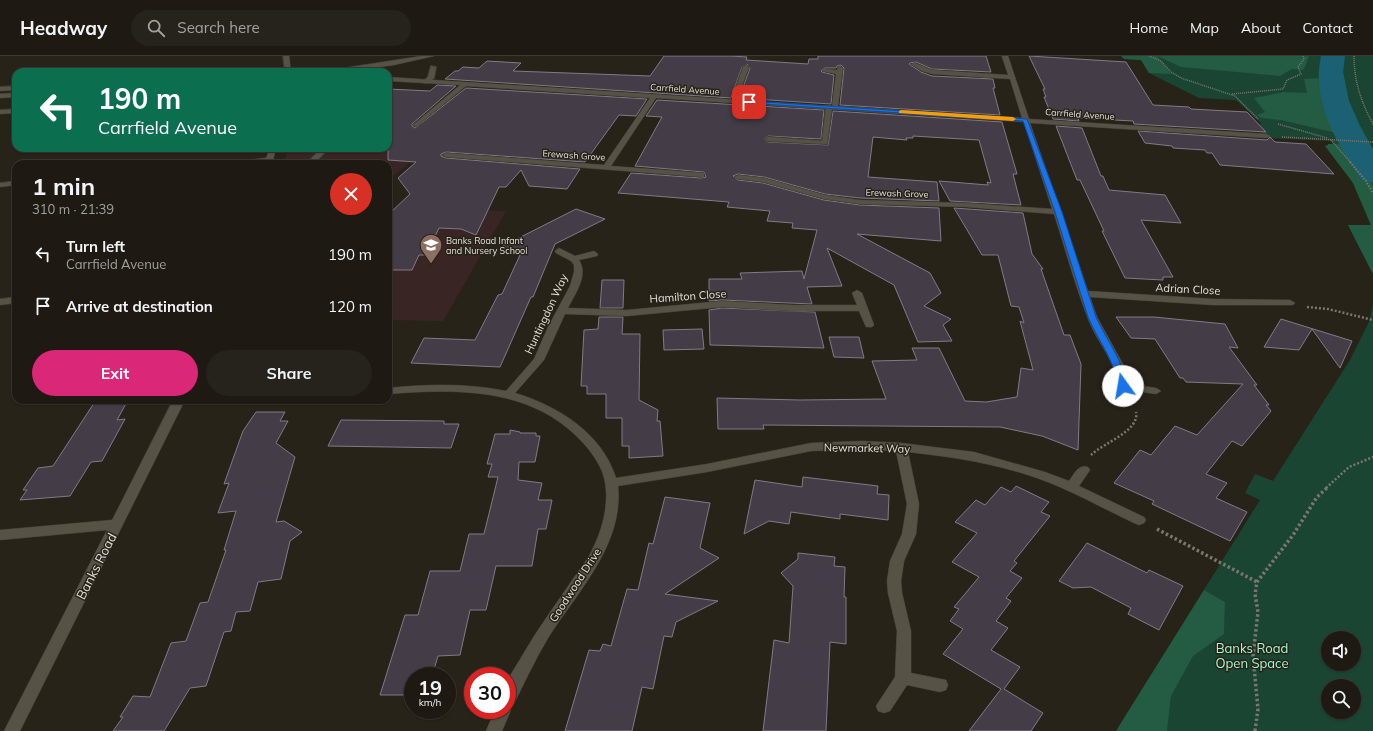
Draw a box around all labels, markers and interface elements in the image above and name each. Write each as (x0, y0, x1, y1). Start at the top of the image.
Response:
search box (131, 10, 411, 46)
text: Headway (20, 16, 107, 40)
icon: search (145, 17, 167, 39)
text: Search here (177, 18, 260, 37)
text: Home (1129, 19, 1168, 37)
text: Map (1190, 19, 1219, 37)
text: About (1241, 19, 1281, 37)
text: Contact (1303, 19, 1353, 37)
text: 190 m (98, 81, 181, 116)
street label: Carrfield Avenue (650, 81, 720, 97)
icon: left (32, 84, 84, 136)
pin (732, 85, 766, 119)
icon: arrive (738, 91, 760, 113)
street label: Carrfield Avenue (1045, 106, 1115, 122)
text: Carrfield Avenue (98, 116, 237, 139)
street label: Erewash Grove (542, 147, 606, 163)
text: 1 min (32, 171, 95, 201)
button: close (330, 173, 372, 215)
street label: Erewash Grove (865, 186, 929, 200)
text: 310 m · 21:39 (32, 201, 114, 217)
school or university icon: Banks Road Infant and Nursery School (418, 232, 444, 265)
place label: Banks Road Infant and Nursery School (446, 235, 527, 257)
text: Turn left (66, 237, 125, 256)
icon: left (32, 243, 54, 265)
text: 190 m (328, 245, 372, 264)
text: Carrfield Avenue (66, 256, 166, 272)
street label: Huntingdon Way (521, 271, 571, 356)
street label: Adrian Close (1155, 280, 1221, 298)
street label: Hamilton Close (649, 286, 727, 306)
icon: arrive (32, 295, 54, 317)
text: Arrive at destination (66, 297, 213, 316)
text: 120 m (328, 297, 372, 316)
button: Exit (32, 350, 198, 396)
button: Share (206, 350, 372, 396)
position arrow (1102, 365, 1144, 407)
street label: Newmarket Way (824, 440, 910, 456)
street label: Banks Road (72, 530, 120, 602)
street label: Goodwood Drive (546, 545, 604, 625)
map controls (1321, 631, 1361, 719)
button: sound (1321, 631, 1361, 671)
park label: Banks Road Open Space (1216, 640, 1289, 671)
speed limit sign: 30 (464, 667, 516, 719)
text: 19 (418, 675, 442, 700)
button: search (1321, 679, 1361, 719)
text: km/h (419, 696, 441, 709)

